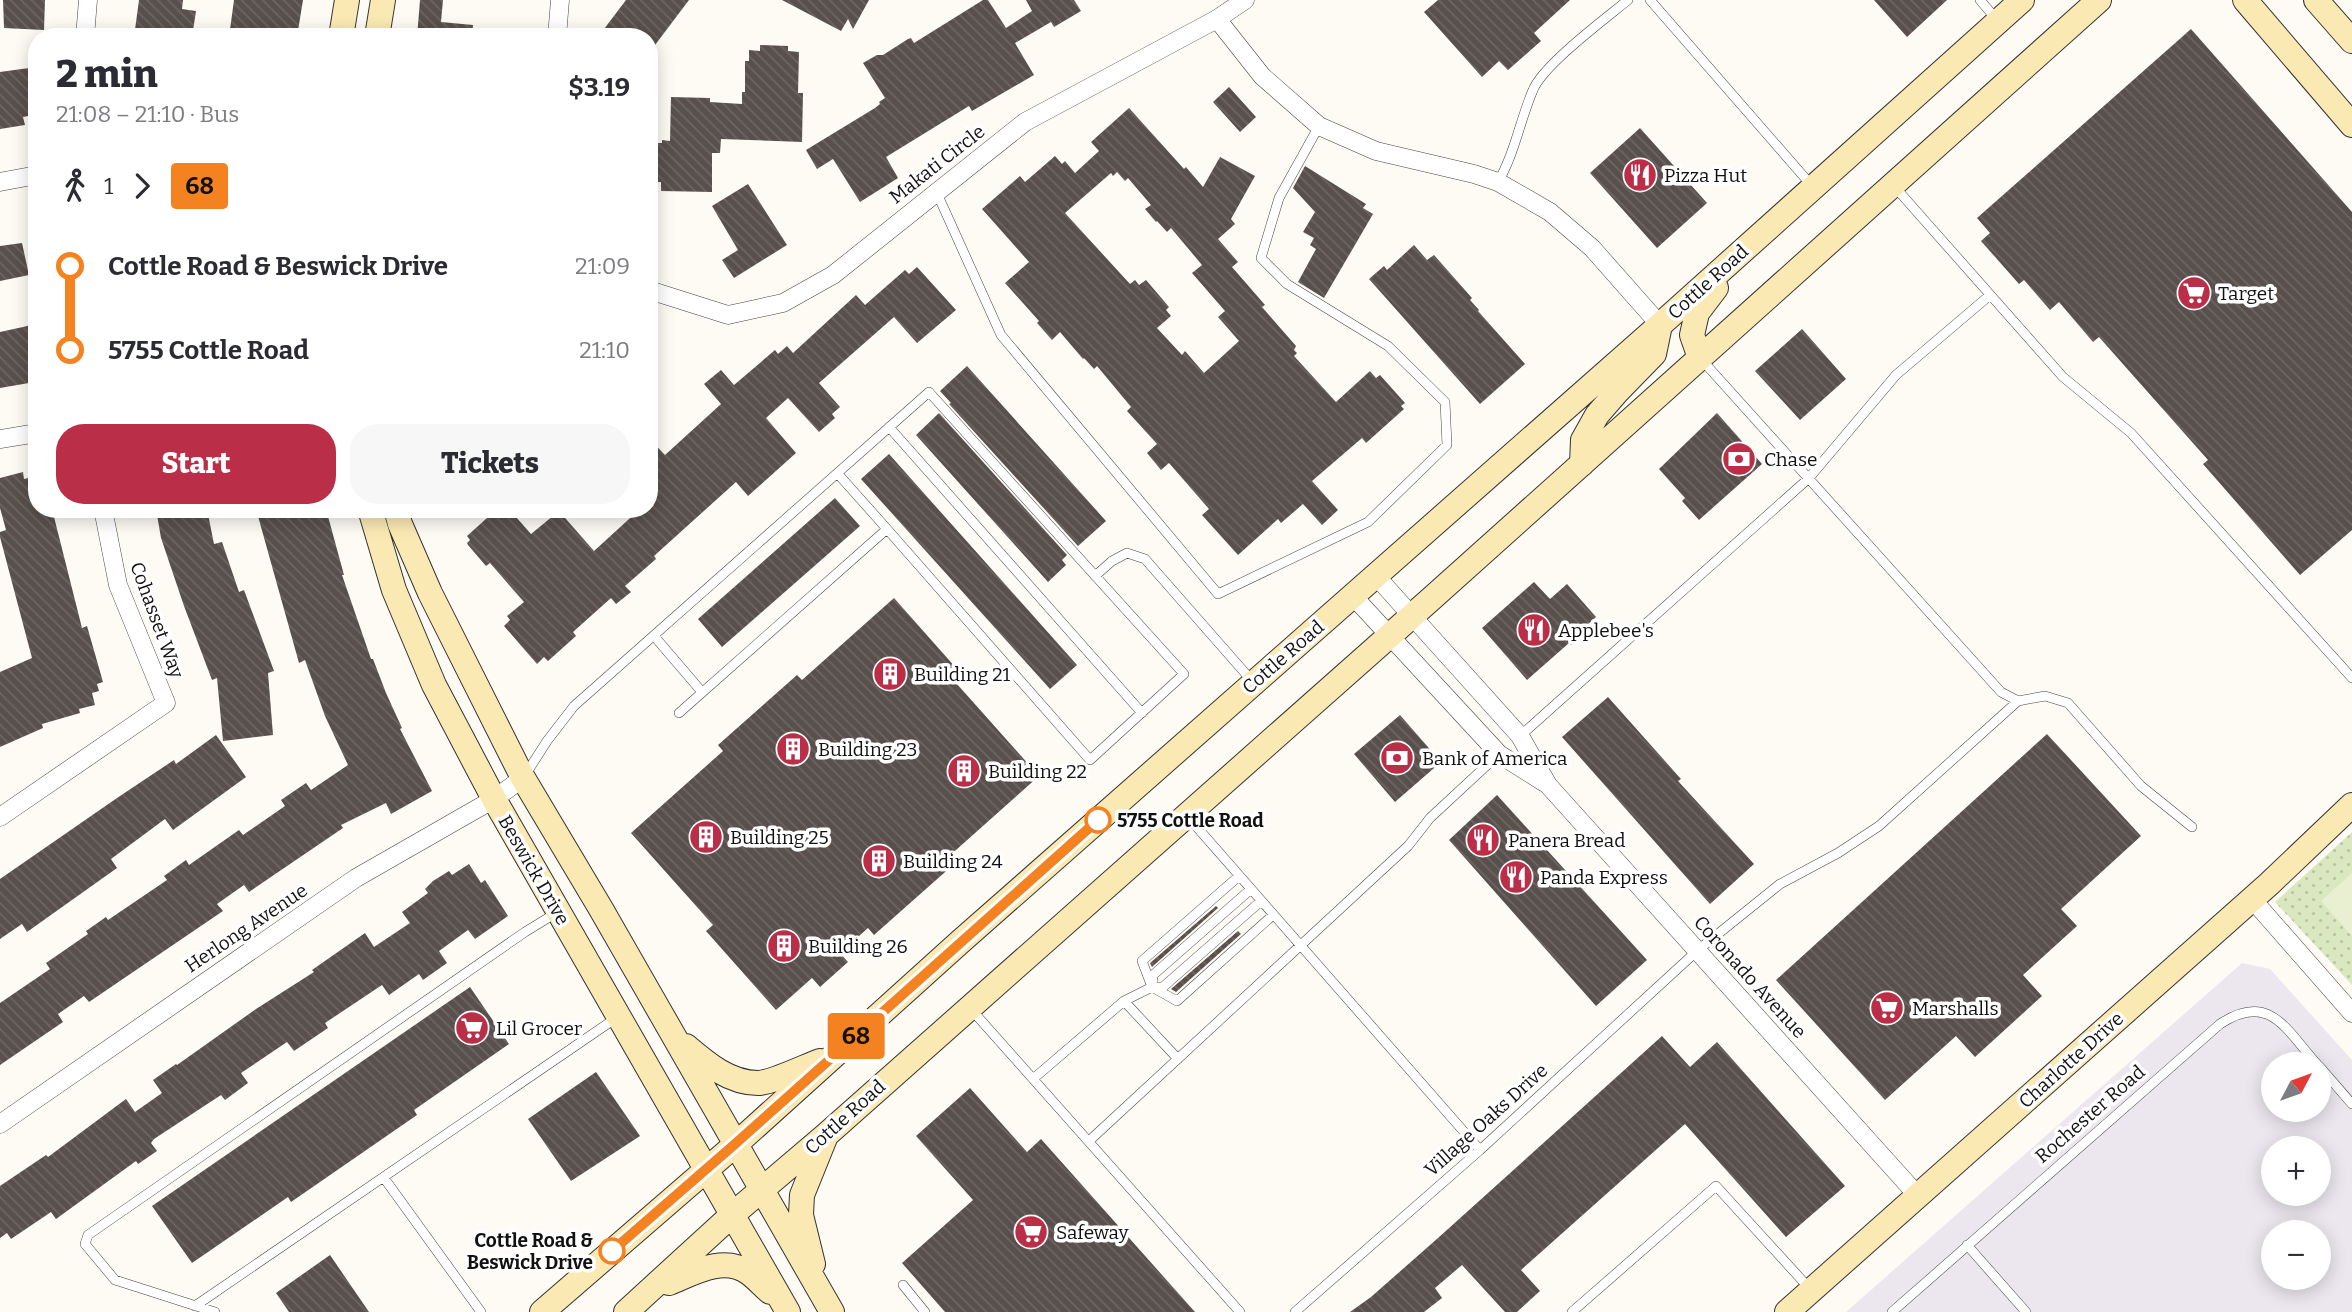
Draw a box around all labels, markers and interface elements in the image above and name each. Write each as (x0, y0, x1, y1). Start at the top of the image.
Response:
text: 2 min (56, 51, 158, 97)
text: $3.19 (568, 72, 630, 103)
text: 21:08 – 21:10 · Bus (56, 100, 239, 128)
street label: Makati Circle (885, 120, 989, 208)
restaurant icon: Pizza Hut (1621, 156, 1659, 194)
place label: Pizza Hut (1664, 164, 1747, 187)
icon: walk (56, 167, 94, 205)
icon: forward (123, 167, 161, 205)
text: 1 (104, 172, 113, 200)
text: 68 (185, 172, 214, 200)
street label: Cottle Road (1663, 240, 1753, 324)
text: Cottle Road & Beswick Drive (108, 251, 448, 282)
text: 21:09 (575, 252, 630, 280)
supermarket icon: Target (2175, 274, 2213, 312)
place label: Target (2218, 282, 2274, 305)
text: 5755 Cottle Road (108, 335, 309, 366)
text: 21:10 (579, 336, 630, 364)
button: Start (56, 424, 336, 504)
button: Tickets (350, 424, 630, 504)
bank icon: Chase (1720, 440, 1758, 478)
place label: Chase (1764, 448, 1817, 471)
street label: Cohasset Way (125, 559, 189, 682)
restaurant icon: Applebee's (1515, 611, 1553, 649)
street label: Cottle Road (1238, 615, 1328, 699)
place label: Applebee's (1558, 619, 1654, 642)
building icon: Building 21 (871, 655, 909, 693)
place label: Building 21 (914, 663, 1011, 686)
building icon: Building 23 (774, 730, 812, 768)
place label: Building 23 (818, 738, 917, 761)
bank icon: Bank of America (1378, 739, 1416, 777)
place label: Bank of America (1422, 747, 1568, 770)
building icon: Building 22 (945, 752, 983, 790)
place label: Building 22 (988, 760, 1087, 783)
marker: 5755 Cottle Road (1085, 807, 1111, 833)
place label: 5755 Cottle Road (1117, 809, 1264, 832)
street label: Beswick Drive (493, 811, 575, 929)
building icon: Building 25 (687, 818, 725, 856)
restaurant icon: Panera Bread (1464, 821, 1502, 859)
place label: Building 25 (730, 826, 829, 849)
place label: Panera Bread (1508, 829, 1626, 852)
building icon: Building 24 (860, 842, 898, 880)
place label: Building 24 (903, 850, 1003, 873)
restaurant icon: Panda Express (1497, 858, 1535, 896)
place label: Panda Express (1540, 866, 1668, 889)
street label: Herlong Avenue (180, 879, 312, 977)
street label: Coronado Avenue (1689, 911, 1811, 1043)
building icon: Building 26 (765, 927, 803, 965)
place label: Building 26 (808, 935, 908, 958)
supermarket icon: Marshalls (1868, 989, 1906, 1027)
place label: Marshalls (1912, 997, 1998, 1020)
street label: Charlotte Drive (2014, 1007, 2128, 1113)
supermarket icon: Lil Grocer (453, 1009, 491, 1047)
line badge: 68 (824, 1013, 888, 1059)
place label: Lil Grocer (496, 1017, 583, 1040)
text: 68 (842, 1022, 870, 1050)
north arrow (2261, 1052, 2331, 1122)
map controls (2261, 1052, 2331, 1290)
street label: Village Oaks Drive (1420, 1059, 1552, 1181)
street label: Rochester Road (2031, 1060, 2149, 1168)
street label: Cottle Road (800, 1075, 890, 1159)
button: + (2261, 1136, 2331, 1206)
supermarket icon: Safeway (1012, 1213, 1050, 1251)
button: − (2261, 1220, 2331, 1290)
place label: Safeway (1056, 1221, 1129, 1244)
place label: Cottle Road & Beswick Drive (467, 1229, 593, 1274)
marker: Cottle Road & Beswick Drive (599, 1238, 625, 1264)

